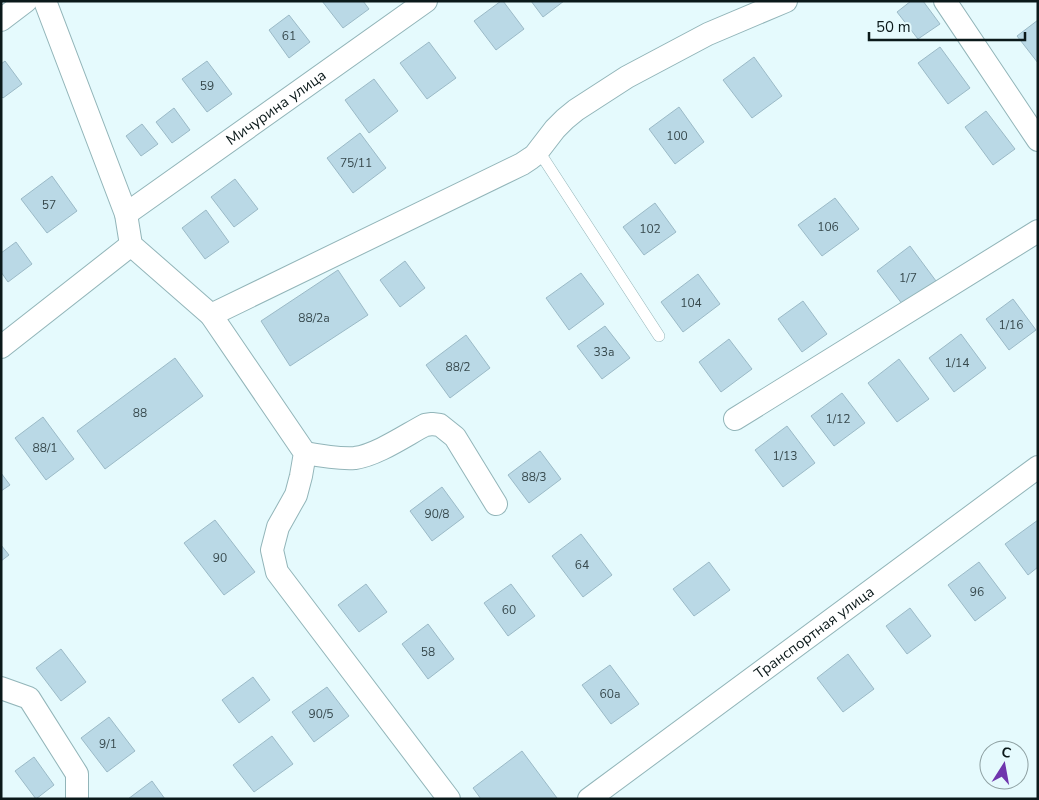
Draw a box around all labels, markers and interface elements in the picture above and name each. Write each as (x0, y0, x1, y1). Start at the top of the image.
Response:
scale bar (869, 10, 1025, 42)
text: 50 m (876, 17, 911, 37)
house number: 61 (282, 28, 296, 44)
street label: Мичурина улица (222, 65, 330, 150)
house number: 59 (200, 78, 214, 94)
house number: 100 (666, 128, 688, 144)
house number: 75/11 (340, 155, 372, 171)
house number: 57 (42, 197, 56, 213)
house number: 106 (817, 219, 839, 235)
house number: 102 (639, 221, 661, 237)
house number: 1/7 (899, 270, 917, 286)
house number: 104 (680, 295, 702, 311)
house number: 88/2а (298, 310, 330, 326)
house number: 1/16 (999, 317, 1024, 333)
house number: 33а (594, 344, 614, 360)
house number: 1/14 (945, 355, 970, 371)
house number: 88/2 (446, 359, 471, 375)
house number: 88 (133, 405, 147, 421)
house number: 1/12 (826, 411, 851, 427)
house number: 88/1 (33, 440, 58, 456)
house number: 1/13 (773, 448, 798, 464)
house number: 88/3 (522, 469, 547, 485)
house number: 90/8 (425, 506, 450, 522)
house number: 90 (213, 550, 227, 566)
house number: 64 (575, 557, 589, 573)
street label: Транспортная улица (750, 582, 878, 683)
house number: 96 (970, 584, 984, 600)
house number: 60 (502, 602, 516, 618)
house number: 58 (421, 644, 435, 660)
house number: 60а (600, 686, 620, 702)
house number: 90/5 (309, 706, 334, 722)
house number: 9/1 (99, 736, 117, 752)
north arrow (979, 740, 1029, 790)
text: С (1000, 742, 1013, 763)

